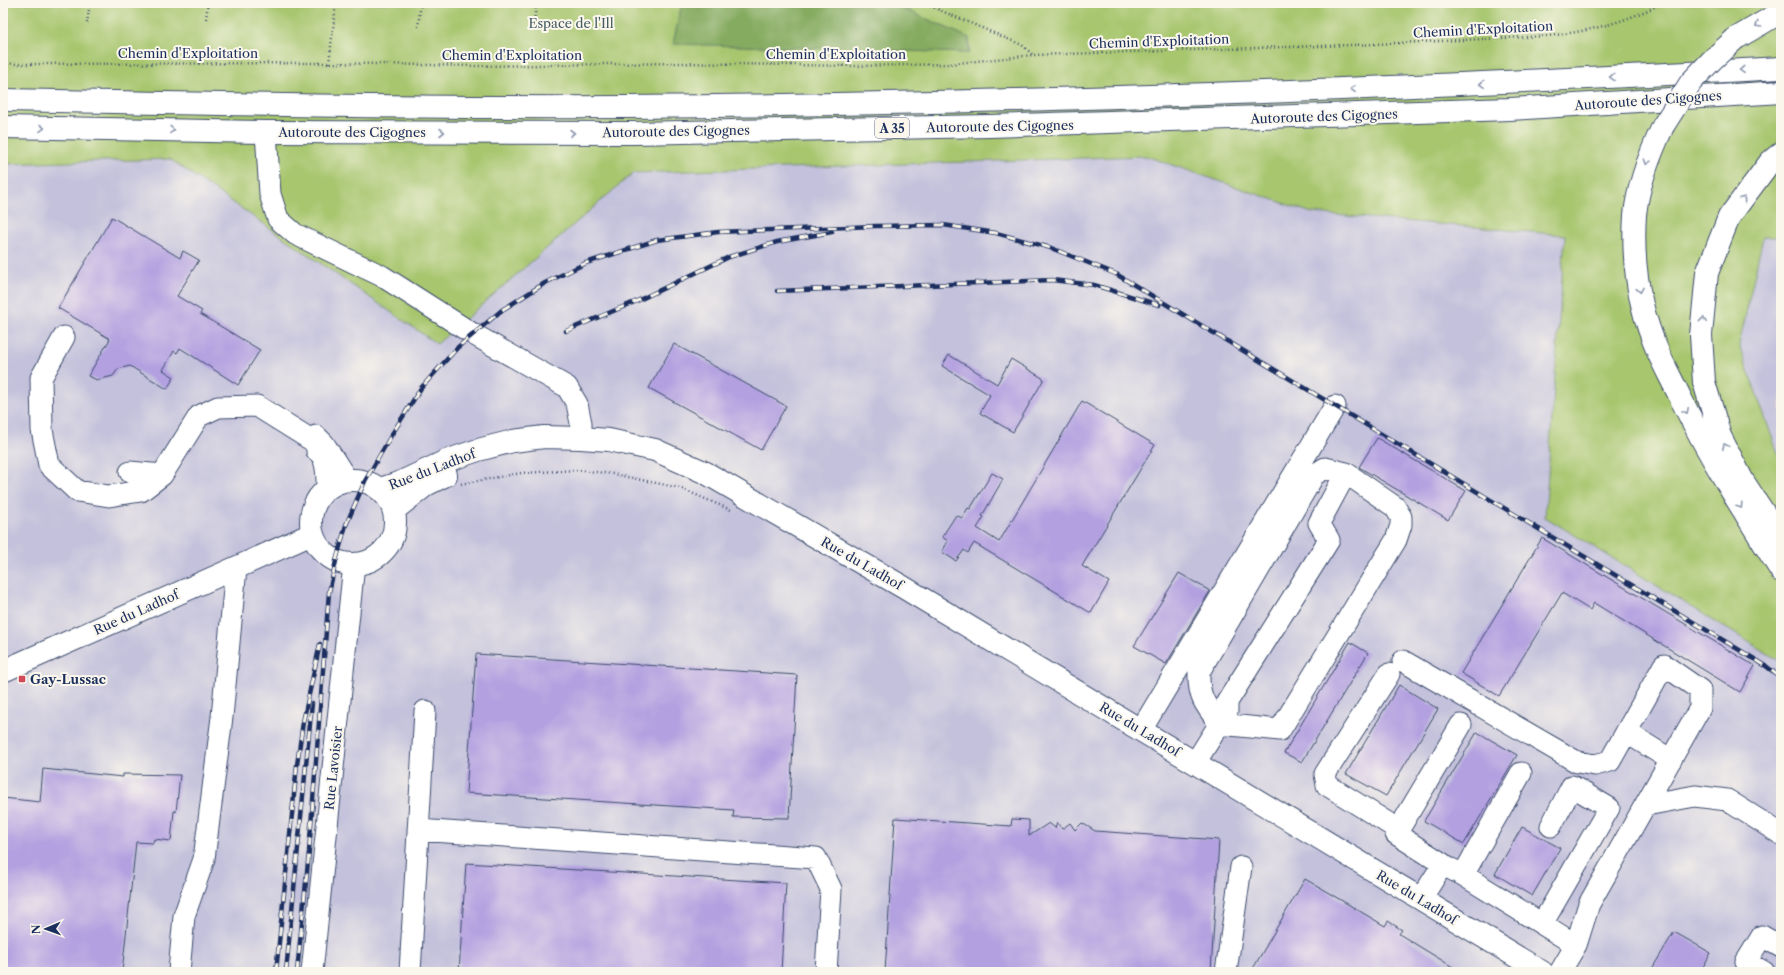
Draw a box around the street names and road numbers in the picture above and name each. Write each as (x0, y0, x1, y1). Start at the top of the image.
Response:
street label: Chemin d'Exploitation (1413, 17, 1553, 41)
street label: Chemin d'Exploitation (1089, 31, 1229, 51)
street label: Chemin d'Exploitation (118, 45, 258, 61)
street label: Chemin d'Exploitation (766, 46, 906, 62)
street label: Chemin d'Exploitation (442, 47, 582, 63)
street label: Autoroute des Cigognes (1573, 87, 1723, 113)
street label: Autoroute des Cigognes (1249, 105, 1398, 127)
street label: Autoroute des Cigognes (925, 117, 1074, 135)
road number: A 35 (875, 118, 909, 138)
street label: Autoroute des Cigognes (601, 122, 750, 140)
street label: Autoroute des Cigognes (277, 124, 426, 140)
street label: Rue du Ladhof (386, 445, 479, 493)
street label: Rue du Ladhof (818, 533, 907, 594)
street label: Rue du Ladhof (91, 586, 182, 638)
street label: Rue du Ladhof (1097, 699, 1185, 760)
street label: Rue Lavoisier (321, 725, 345, 811)
street label: Rue du Ladhof (1374, 867, 1462, 928)

